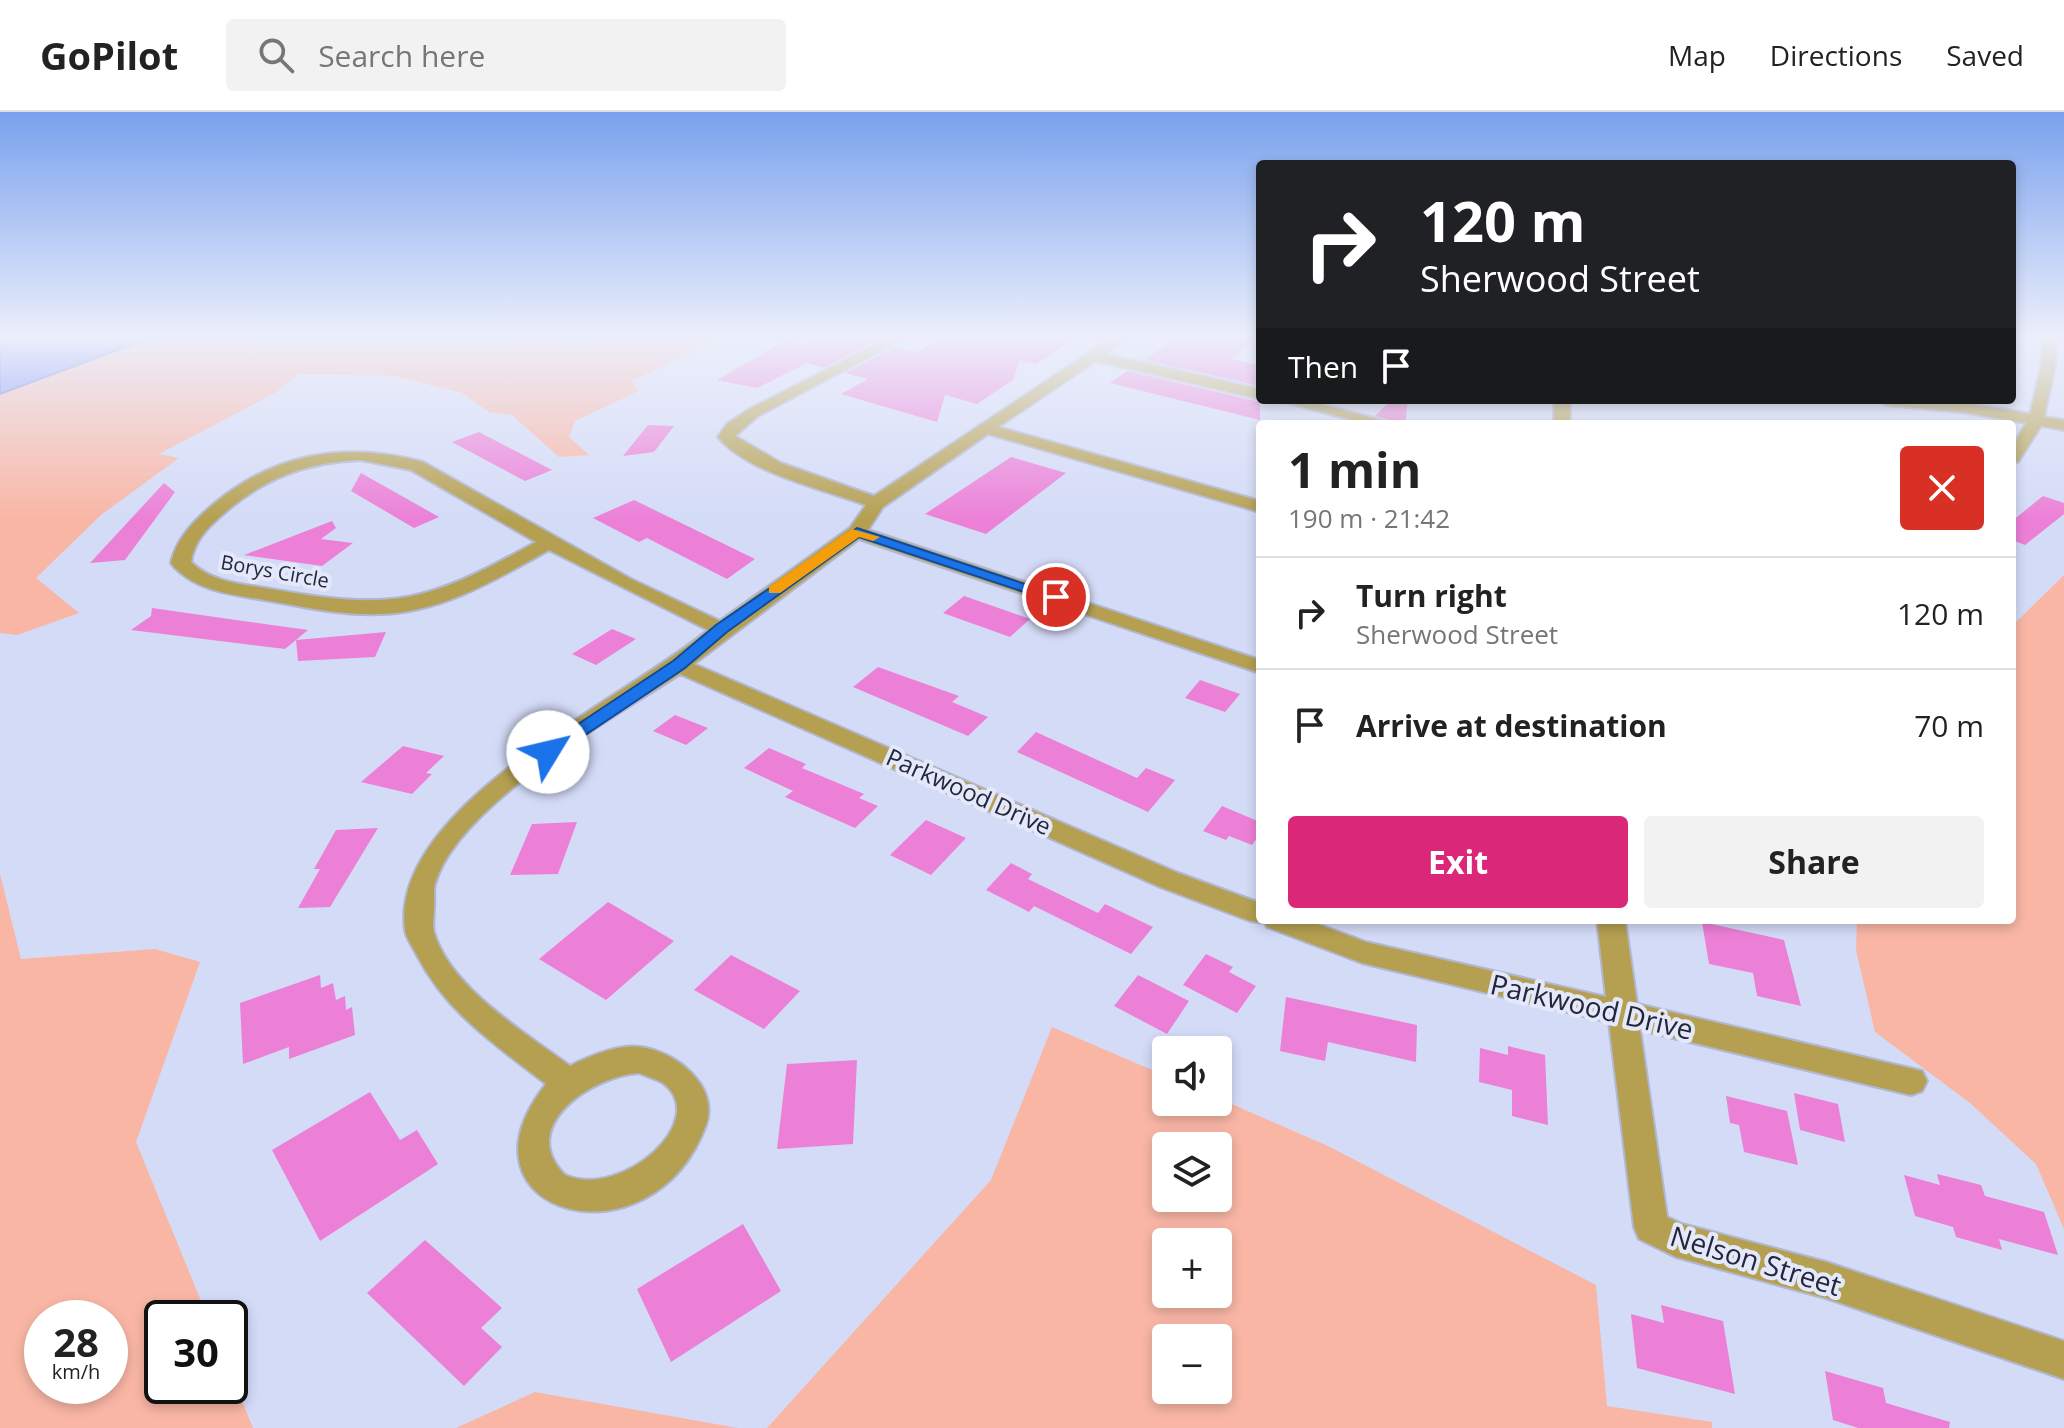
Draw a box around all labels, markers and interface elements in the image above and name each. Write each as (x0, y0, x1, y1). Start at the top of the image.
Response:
search box (226, 19, 786, 91)
text: GoPilot (40, 29, 178, 81)
icon: search (254, 33, 298, 77)
text: Search here (318, 35, 485, 76)
text: Map (1668, 36, 1726, 74)
text: Directions (1770, 36, 1902, 74)
text: Saved (1946, 36, 2024, 74)
text: 120 m (1420, 182, 1586, 258)
icon: right (1288, 192, 1392, 296)
text: Sherwood Street (1420, 254, 1700, 303)
icon: arrive (1374, 344, 1418, 388)
text: Then (1288, 346, 1358, 387)
text: 1 min (1288, 437, 1421, 502)
button: close (1900, 446, 1984, 530)
text: 190 m · 21:42 (1288, 500, 1450, 536)
street label: Borys Circle (219, 548, 331, 594)
pin (1022, 563, 1090, 631)
icon: arrive (1034, 575, 1078, 619)
text: Turn right (1356, 575, 1507, 616)
icon: right (1288, 591, 1332, 635)
text: 120 m (1897, 593, 1984, 634)
text: Sherwood Street (1356, 616, 1558, 652)
icon: arrive (1288, 703, 1332, 747)
text: Arrive at destination (1356, 705, 1667, 746)
text: 70 m (1914, 705, 1984, 746)
position arrow (506, 710, 590, 794)
street label: Parkwood Drive (881, 740, 1057, 842)
button: Exit (1288, 816, 1628, 908)
button: Share (1644, 816, 1984, 908)
street label: Parkwood Drive (1487, 964, 1697, 1048)
map controls (1152, 1036, 1232, 1404)
button: sound (1152, 1036, 1232, 1116)
button: layers (1152, 1132, 1232, 1212)
street label: Nelson Street (1666, 1216, 1846, 1304)
button: + (1152, 1228, 1232, 1308)
speed limit sign: 30 (144, 1300, 248, 1404)
text: 28 (53, 1314, 99, 1369)
button: − (1152, 1324, 1232, 1404)
text: km/h (52, 1358, 100, 1385)

